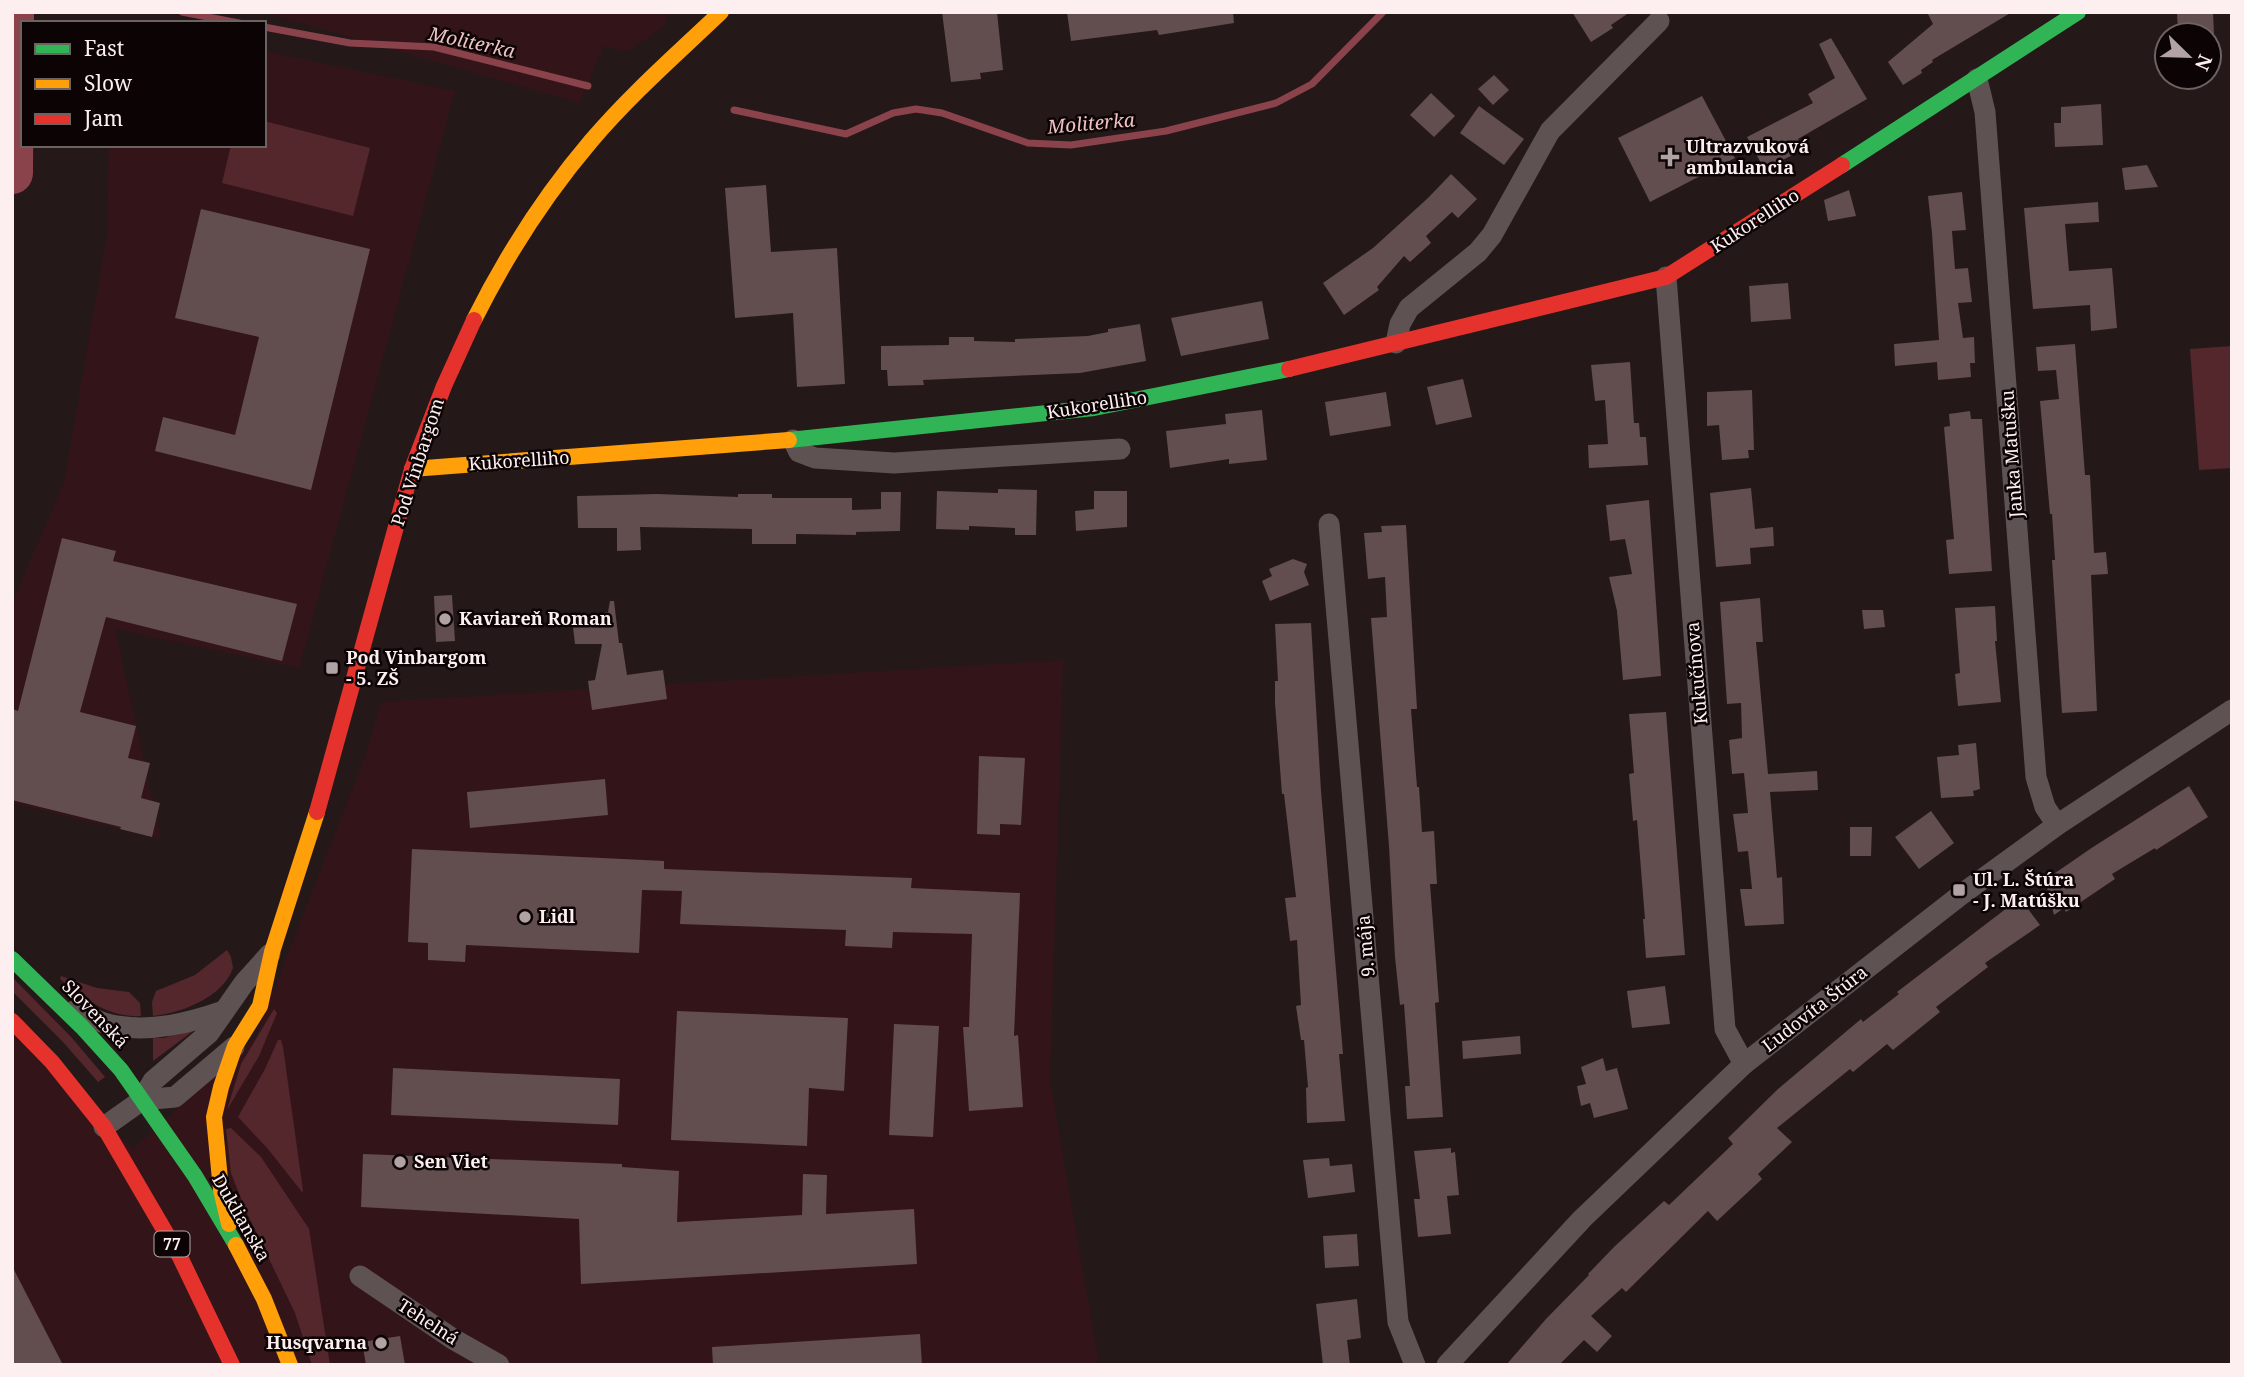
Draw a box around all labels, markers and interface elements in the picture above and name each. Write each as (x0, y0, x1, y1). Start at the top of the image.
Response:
water label: Moliterka (426, 20, 517, 64)
legend (21, 21, 266, 147)
north arrow (2153, 21, 2223, 91)
text: Fast (84, 34, 124, 62)
text: N (2189, 51, 2219, 75)
text: Slow (84, 69, 133, 97)
text: Jam (83, 104, 123, 132)
water label: Moliterka (1045, 106, 1136, 140)
place label: Ultrazvuková ambulancia (1686, 134, 1809, 179)
marker: Ultrazvuková ambulancia (1660, 147, 1680, 167)
street label: Kukorelliho (1706, 183, 1803, 258)
street label: Kukorelliho (1045, 384, 1149, 424)
street label: Janka Matušku (1995, 389, 2028, 520)
street label: Pod Vinbargom (385, 395, 449, 529)
street label: Kukorelliho (468, 445, 570, 475)
place label: Kaviareň Roman (459, 606, 612, 630)
marker: Kaviareň Roman (437, 611, 453, 627)
street label: Kukučínova (1680, 621, 1712, 725)
place label: Pod Vinbargom - 5. ZŠ (346, 645, 487, 690)
marker: Pod Vinbargom - 5. ZŠ (324, 660, 340, 676)
place label: Ul. L. Štúra - J. Matúšku (1973, 867, 2080, 912)
marker: Ul. L. Štúra - J. Matúšku (1951, 882, 1967, 898)
place label: Lidl (539, 904, 576, 928)
marker: Lidl (517, 909, 533, 925)
street label: 9. mája (1350, 914, 1380, 978)
street label: Ľudovíta Štúra (1757, 960, 1872, 1057)
street label: Slovenská (57, 974, 134, 1053)
place label: Sen Viet (414, 1149, 488, 1173)
marker: Sen Viet (392, 1154, 408, 1170)
street label: Duklianska (207, 1170, 276, 1265)
road number: 77 (154, 1232, 190, 1256)
street label: Tehelná (393, 1293, 464, 1350)
place label: Husqvarna (266, 1330, 367, 1354)
marker: Husqvarna (373, 1335, 389, 1351)

